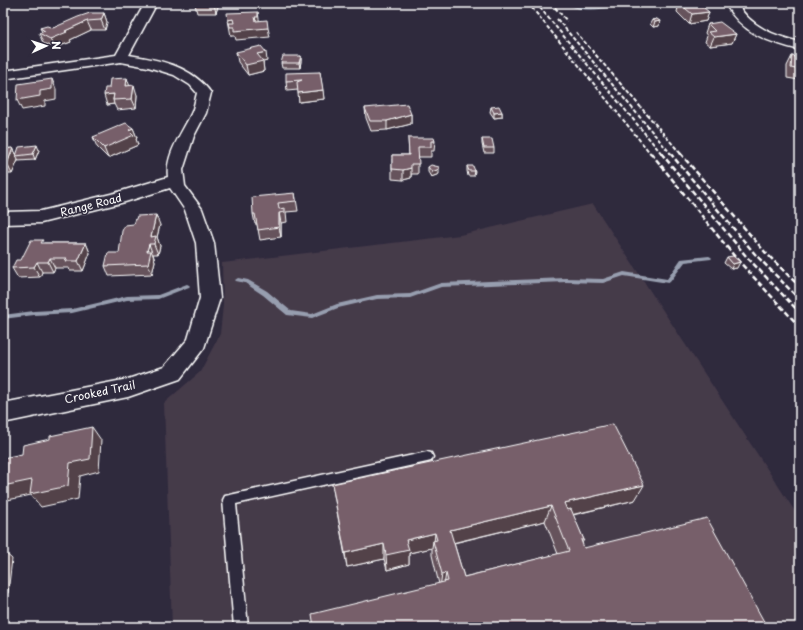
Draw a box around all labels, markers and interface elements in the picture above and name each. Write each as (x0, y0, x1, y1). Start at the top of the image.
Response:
north arrow (26, 26, 66, 66)
text: N (48, 41, 65, 51)
street label: Range Road (58, 189, 124, 220)
street label: Crooked Trail (63, 376, 137, 407)

